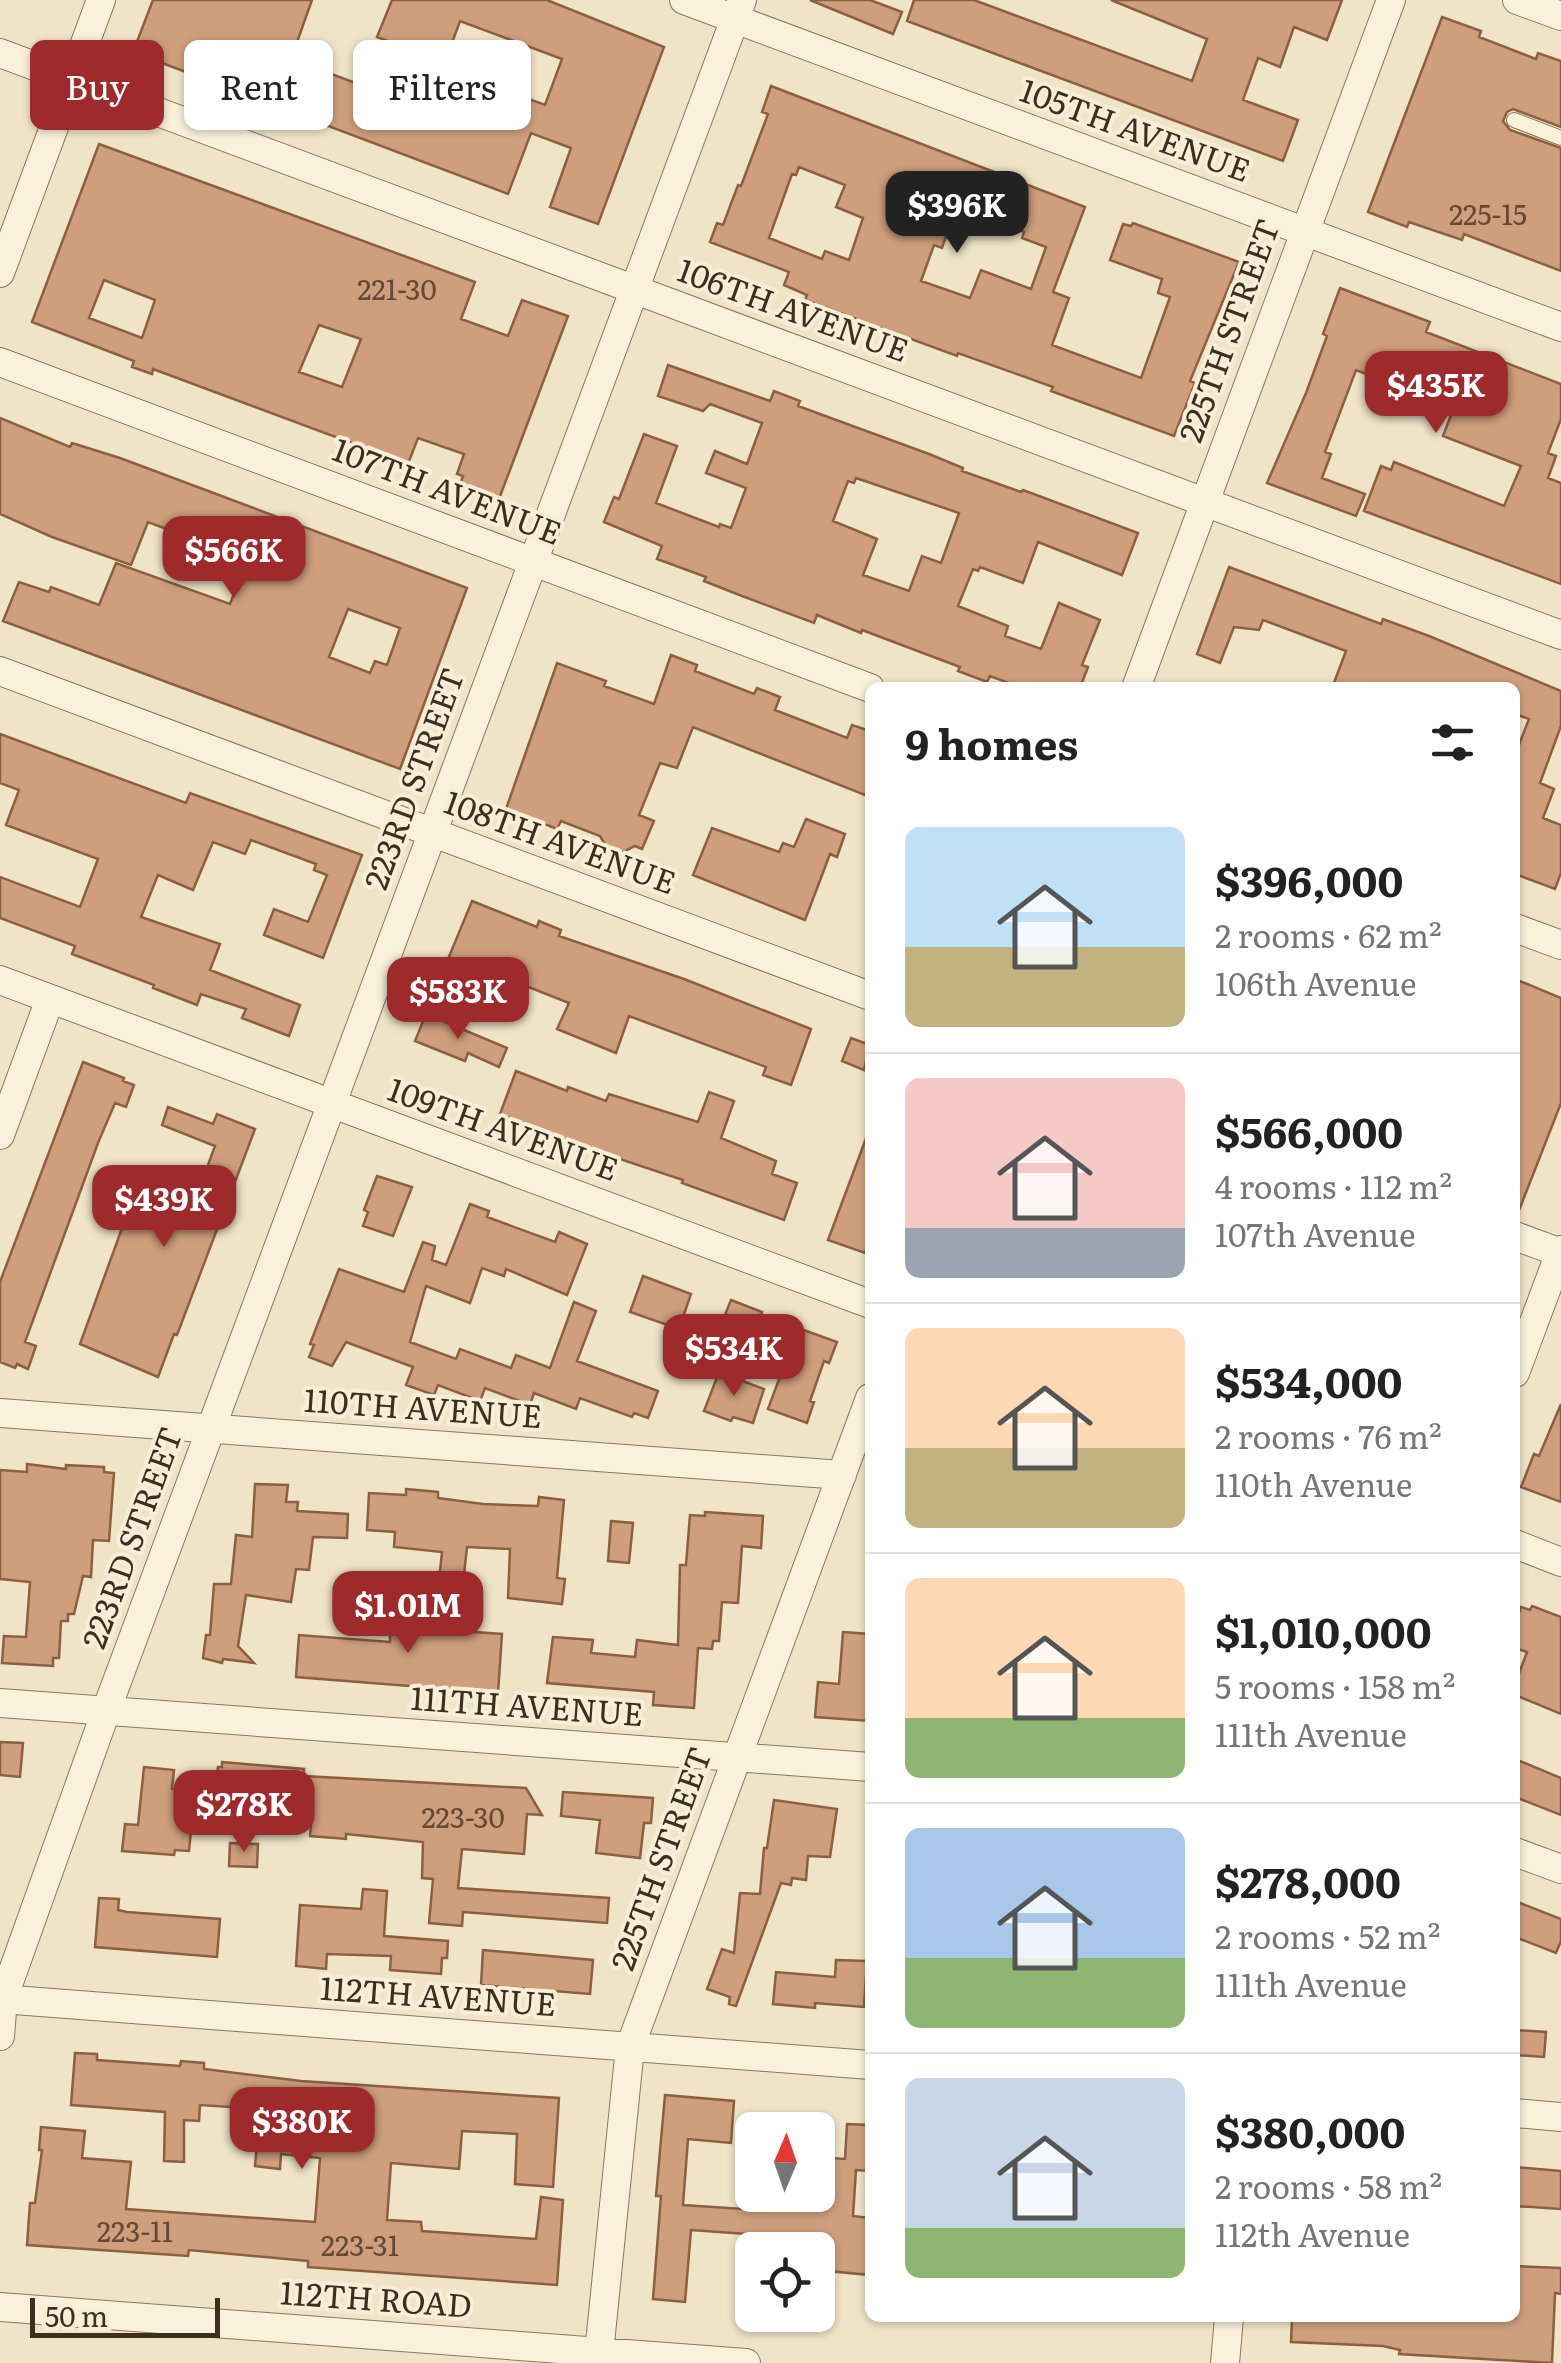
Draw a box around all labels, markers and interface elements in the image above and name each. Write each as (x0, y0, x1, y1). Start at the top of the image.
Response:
chip: Buy (30, 40, 164, 130)
chip: Rent (184, 40, 333, 130)
chip: Filters (353, 40, 531, 130)
street label: 105TH AVENUE (1014, 64, 1258, 192)
pin: $396K (887, 171, 1027, 256)
text: $396K (907, 179, 1007, 227)
house number: 225-15 (1449, 192, 1527, 234)
street label: 225TH STREET (1165, 212, 1290, 448)
street label: 106TH AVENUE (672, 244, 916, 372)
house number: 221-30 (357, 267, 437, 309)
pin: $435K (1366, 351, 1506, 436)
text: $435K (1387, 359, 1485, 407)
street label: 107TH AVENUE (327, 423, 569, 555)
pin: $566K (164, 516, 304, 601)
text: $566K (185, 524, 283, 572)
street label: 223RD STREET (350, 660, 475, 895)
text: 9 homes (905, 711, 1078, 773)
icon: filters (1425, 715, 1480, 770)
street label: 108TH AVENUE (439, 776, 683, 904)
text: $396,000 (1215, 848, 1403, 910)
icon: home (985, 867, 1105, 987)
text: 2 rooms · 62 m² (1215, 910, 1442, 958)
pin: $583K (388, 957, 528, 1042)
text: 106th Avenue (1215, 958, 1417, 1006)
text: $583K (409, 965, 507, 1013)
street label: 109TH AVENUE (382, 1063, 626, 1191)
text: $566,000 (1215, 1099, 1403, 1161)
icon: home (985, 1118, 1105, 1238)
text: 4 rooms · 112 m² (1215, 1161, 1452, 1209)
pin: $439K (94, 1165, 234, 1250)
text: $439K (114, 1173, 214, 1221)
text: 107th Avenue (1215, 1209, 1416, 1257)
pin: $534K (664, 1314, 804, 1399)
text: $534K (685, 1322, 783, 1370)
text: $534,000 (1215, 1349, 1402, 1411)
icon: home (985, 1368, 1105, 1488)
street label: 110TH AVENUE (303, 1374, 544, 1438)
text: 2 rooms · 76 m² (1215, 1411, 1442, 1459)
street label: 223RD STREET (68, 1419, 193, 1654)
text: 110th Avenue (1215, 1459, 1412, 1507)
pin: $1.01M (327, 1571, 489, 1656)
text: $1.01M (354, 1579, 462, 1627)
text: $1,010,000 (1215, 1599, 1432, 1661)
icon: home (985, 1618, 1105, 1738)
text: 5 rooms · 158 m² (1215, 1661, 1455, 1709)
street label: 111TH AVENUE (409, 1672, 645, 1736)
text: 111th Avenue (1215, 1709, 1407, 1757)
street label: 225TH STREET (597, 1740, 722, 1976)
pin: $278K (174, 1770, 314, 1855)
text: $278K (195, 1778, 293, 1826)
house number: 223-30 (421, 1795, 505, 1837)
text: $278,000 (1215, 1849, 1401, 1911)
icon: home (985, 1868, 1105, 1988)
text: 2 rooms · 52 m² (1215, 1911, 1441, 1959)
text: 111th Avenue (1215, 1959, 1407, 2007)
street label: 112TH AVENUE (319, 1962, 558, 2026)
pin: $380K (232, 2087, 372, 2172)
text: $380K (252, 2095, 352, 2143)
text: $380,000 (1215, 2099, 1405, 2161)
north arrow (735, 2112, 835, 2212)
map controls (735, 2112, 835, 2332)
icon: home (985, 2118, 1105, 2238)
text: 2 rooms · 58 m² (1215, 2161, 1442, 2209)
house number: 223-11 (97, 2209, 173, 2251)
text: 112th Avenue (1215, 2209, 1410, 2257)
house number: 223-31 (321, 2223, 399, 2265)
button: locate (735, 2232, 835, 2332)
street label: 112TH ROAD (279, 2266, 474, 2328)
scale bar (30, 2293, 220, 2338)
text: 50 m (45, 2294, 108, 2336)

